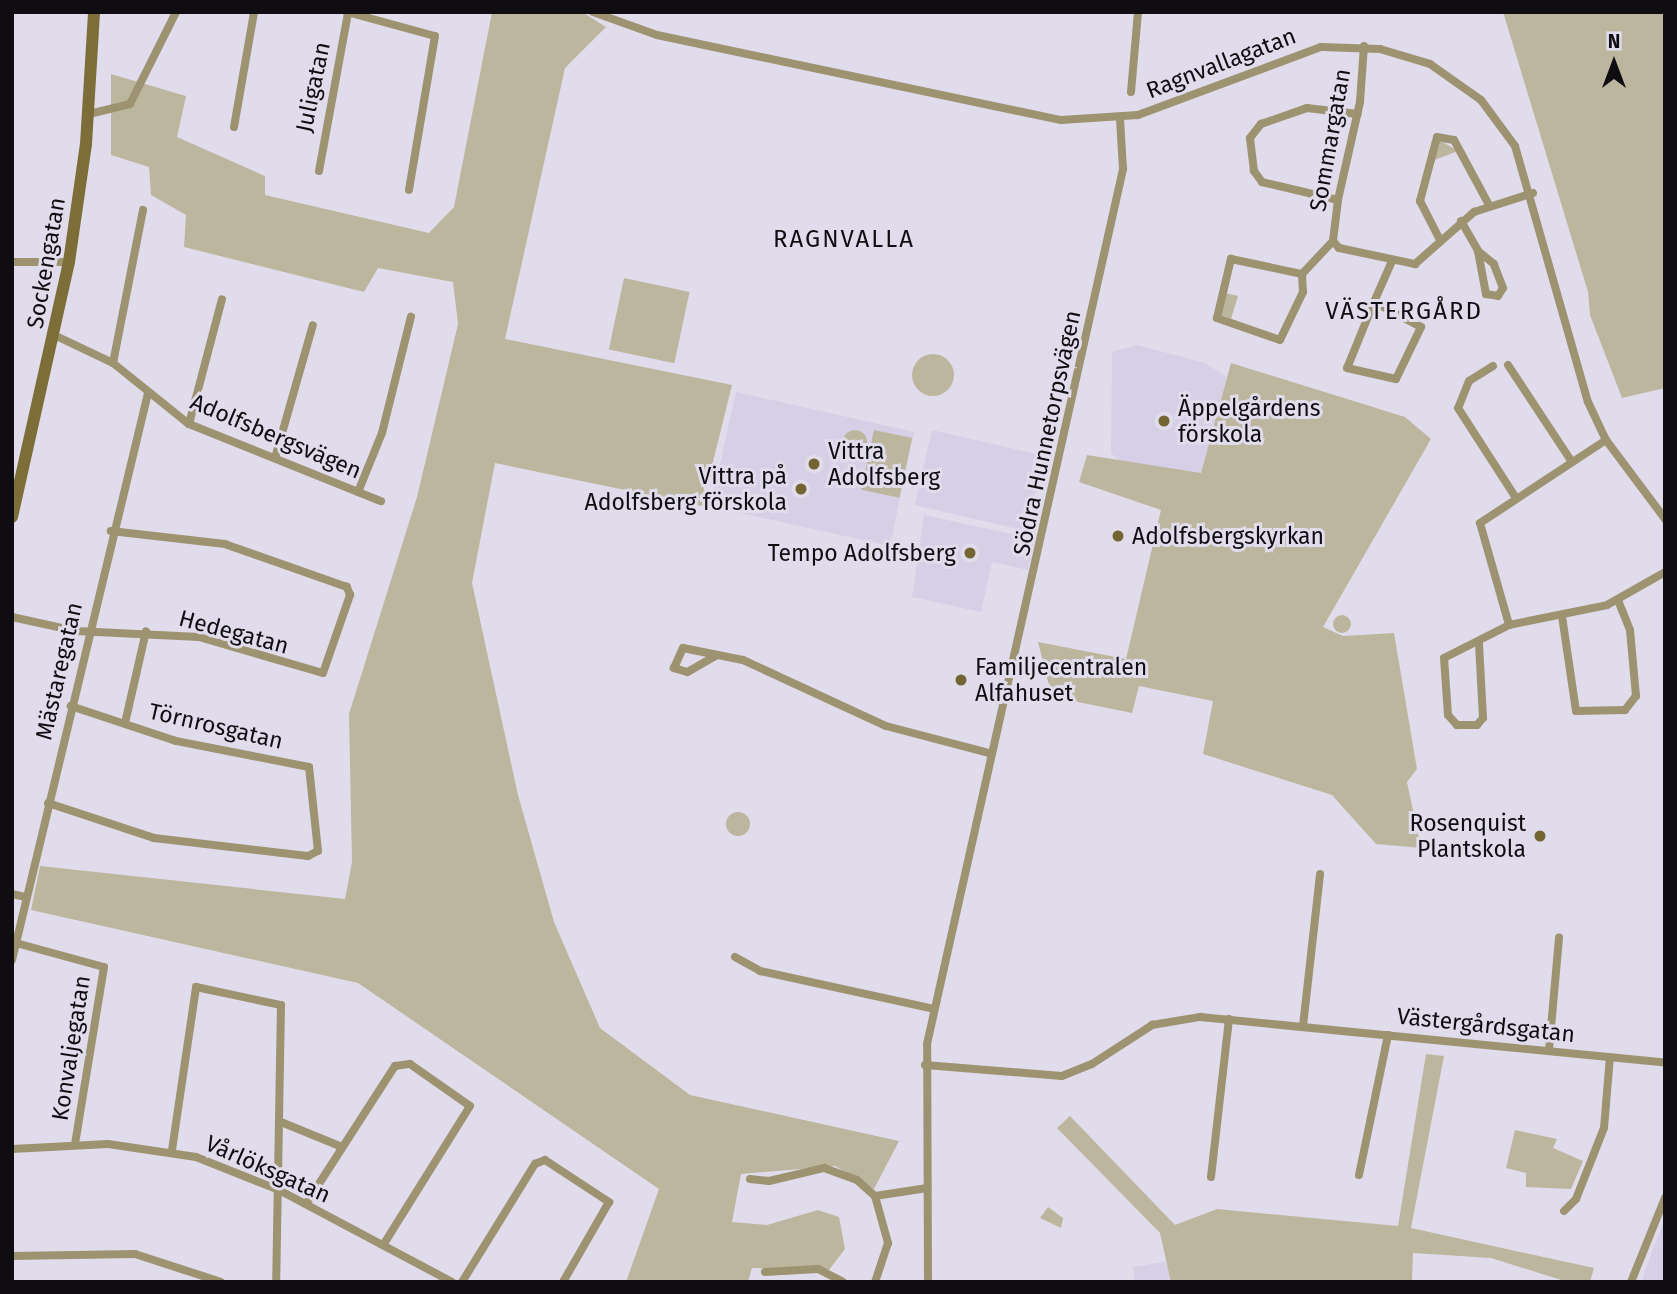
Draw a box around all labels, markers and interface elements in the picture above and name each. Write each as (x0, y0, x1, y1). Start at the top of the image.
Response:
street label: Ragnvallagatan (1142, 22, 1300, 104)
north arrow (1579, 28, 1649, 98)
text: N (1608, 30, 1620, 53)
street label: Juligatan (290, 39, 336, 135)
street label: Sommargatan (1304, 66, 1356, 214)
street label: Sockengatan (21, 195, 71, 331)
district label: RAGNVALLA (774, 226, 914, 254)
district label: VÄSTERGÅRD (1326, 298, 1482, 326)
street label: Södra Hunnetorpsvägen (1008, 308, 1086, 558)
street label: Adolfsbergsvägen (186, 388, 366, 484)
place label: Äppelgårdens förskola (1178, 394, 1321, 448)
marker: Äppelgårdens förskola (1156, 413, 1172, 429)
place label: Vittra Adolfsberg (828, 437, 940, 491)
marker: Vittra Adolfsberg (806, 456, 822, 472)
place label: Vittra på Adolfsberg förskola (584, 462, 787, 516)
marker: Vittra på Adolfsberg förskola (793, 481, 809, 497)
place label: Adolfsbergskyrkan (1132, 522, 1324, 550)
marker: Adolfsbergskyrkan (1110, 528, 1126, 544)
place label: Tempo Adolfsberg (768, 539, 956, 567)
marker: Tempo Adolfsberg (962, 545, 978, 561)
street label: Mästaregatan (30, 599, 88, 743)
street label: Hedegatan (176, 604, 292, 660)
place label: Familjecentralen Alfahuset (975, 653, 1147, 707)
marker: Familjecentralen Alfahuset (953, 672, 969, 688)
street label: Törnrosgatan (146, 697, 286, 755)
place label: Rosenquist Plantskola (1410, 809, 1526, 863)
marker: Rosenquist Plantskola (1532, 828, 1548, 844)
street label: Konvaljegatan (46, 973, 96, 1123)
street label: Västergårdsgatan (1396, 1002, 1576, 1048)
street label: Vårlöksgatan (201, 1129, 335, 1209)

